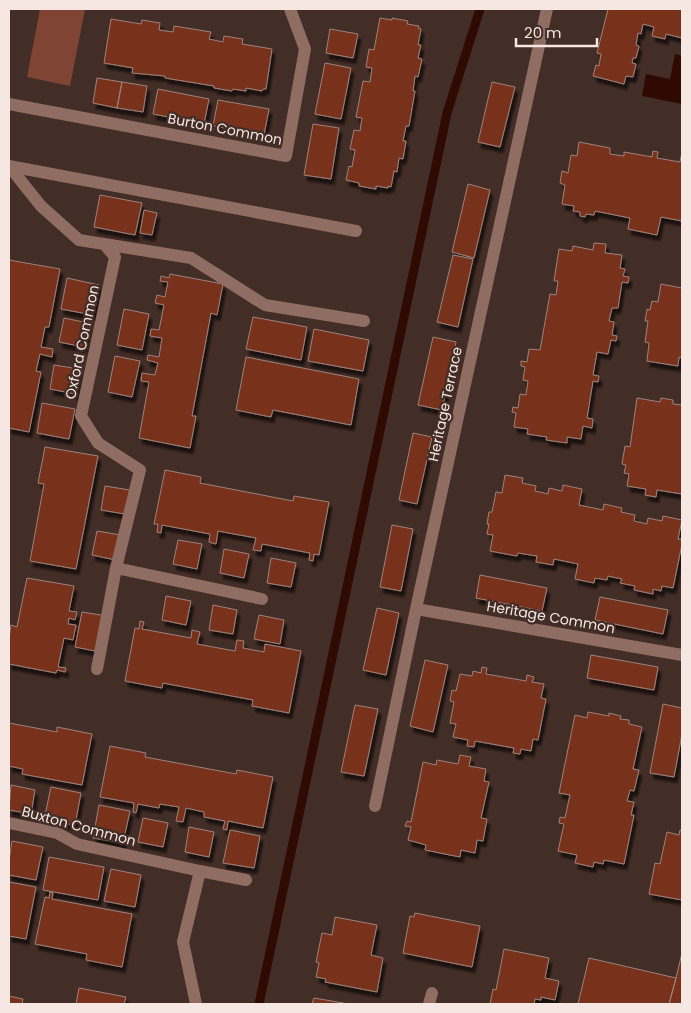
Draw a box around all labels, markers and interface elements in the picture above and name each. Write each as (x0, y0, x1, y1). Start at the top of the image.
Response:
scale bar (516, 15, 597, 47)
text: 20 m (524, 22, 562, 43)
street label: Burton Common (166, 108, 284, 150)
street label: Oxford Common (60, 283, 104, 401)
street label: Heritage Terrace (423, 344, 467, 463)
street label: Heritage Common (485, 596, 617, 638)
street label: Buxton Common (20, 801, 138, 851)

